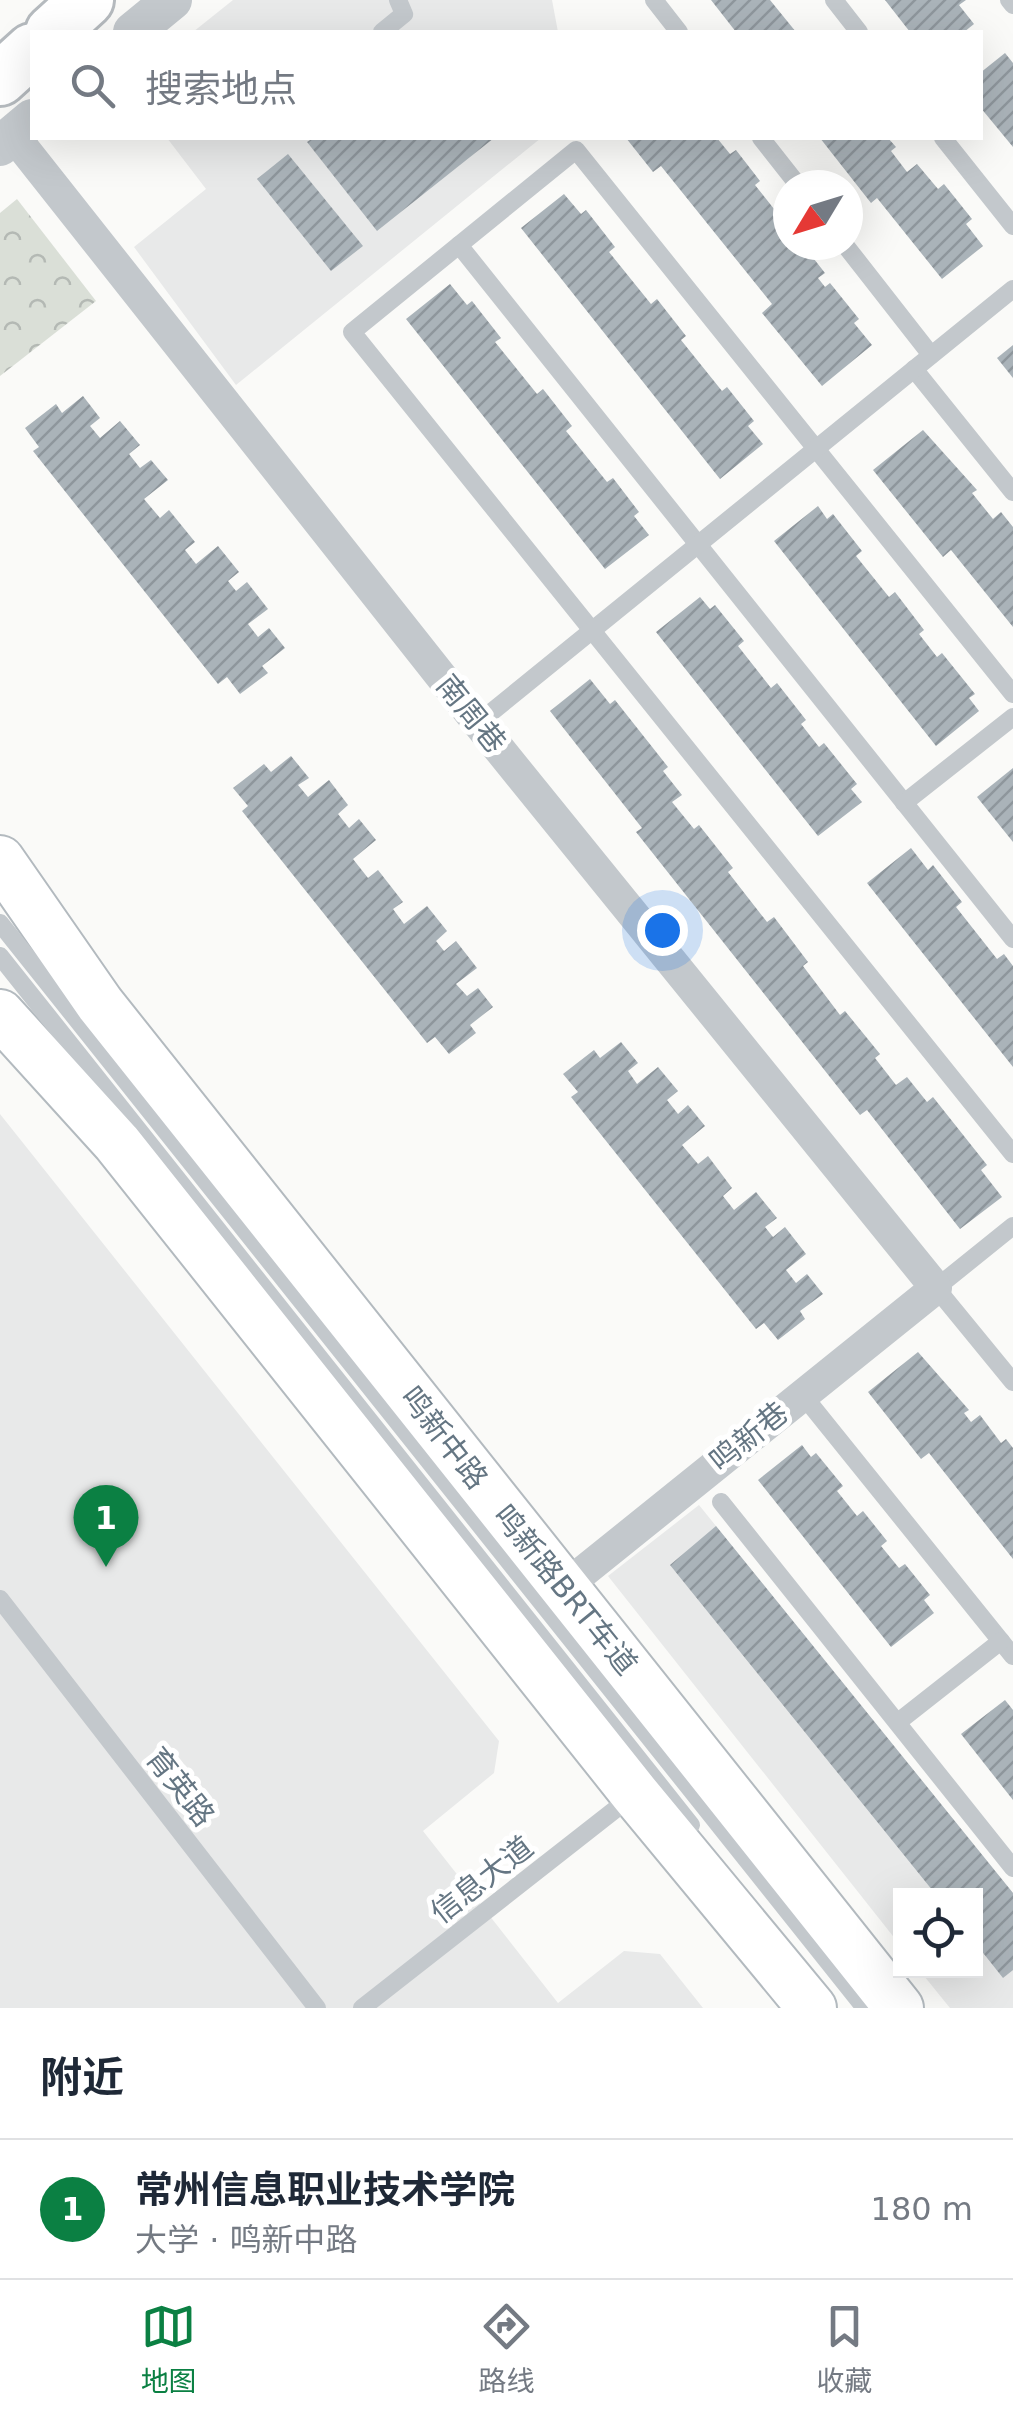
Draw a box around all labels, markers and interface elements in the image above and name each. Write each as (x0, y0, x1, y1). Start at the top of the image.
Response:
search box (30, 30, 983, 140)
icon: search (65, 58, 120, 113)
text: 搜索地点 (145, 67, 297, 111)
north arrow (773, 170, 863, 260)
street label: 南周巷 (429, 668, 513, 760)
your location (637, 905, 688, 956)
street label: 鸣新中路 (394, 1380, 495, 1496)
street label: 鸣新巷 (703, 1395, 795, 1479)
pin: 1 (74, 1484, 138, 1567)
street label: 鸣新路BRT车道 (486, 1498, 644, 1681)
street label: 育英路 (139, 1740, 222, 1833)
street label: 信息大道 (424, 1829, 540, 1930)
map controls (893, 1888, 983, 1978)
button: locate (893, 1888, 983, 1978)
text: 附近 (40, 2053, 124, 2102)
text: 常州信息职业技术学院 (135, 2168, 515, 2212)
text: 1 (61, 2190, 84, 2228)
text: 180 m (871, 2190, 973, 2228)
text: 大学 · 鸣新中路 (135, 2221, 358, 2259)
tab: 地图 (141, 2299, 197, 2399)
tab: 路线 (478, 2299, 534, 2399)
tab: 收藏 (816, 2299, 872, 2399)

